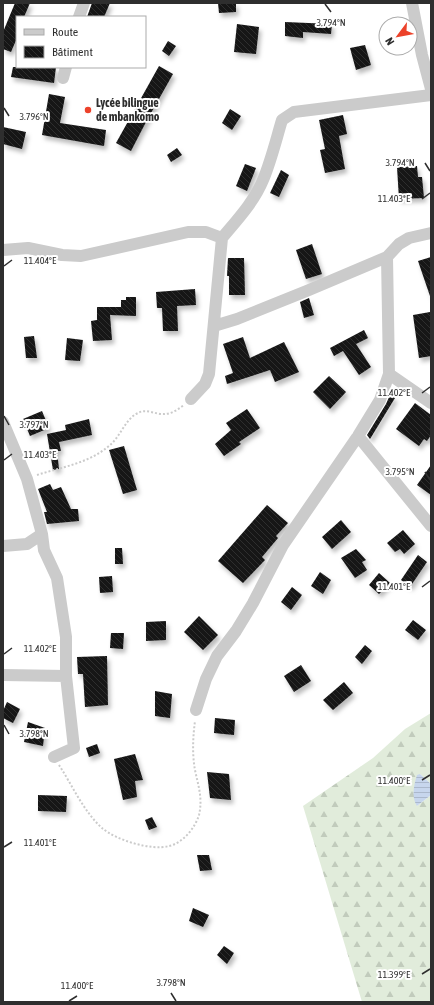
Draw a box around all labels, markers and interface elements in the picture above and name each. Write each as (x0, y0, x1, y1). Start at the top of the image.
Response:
legend (16, 16, 146, 68)
north arrow (378, 16, 418, 56)
text: 3.794°N (316, 17, 346, 28)
text: Route (52, 25, 78, 39)
text: N (383, 35, 396, 47)
text: Bâtiment (52, 45, 93, 59)
place label: Lycée bilingue de mbankomo (96, 96, 160, 124)
marker: Lycée bilingue de mbankomo (83, 105, 93, 115)
text: 3.796°N (19, 111, 49, 122)
text: 3.794°N (385, 157, 415, 168)
text: 11.403°E (378, 193, 411, 204)
text: 11.404°E (24, 255, 57, 266)
text: 11.402°E (378, 387, 411, 398)
text: 3.797°N (19, 419, 49, 430)
text: 11.403°E (24, 449, 57, 460)
text: 3.795°N (385, 466, 415, 477)
text: 11.401°E (378, 581, 411, 592)
text: 11.402°E (24, 643, 57, 654)
text: 3.798°N (19, 728, 49, 739)
text: 11.400°E (378, 775, 411, 786)
text: 11.401°E (24, 837, 57, 848)
text: 11.399°E (378, 969, 411, 980)
text: 3.798°N (156, 977, 186, 988)
text: 11.400°E (61, 980, 94, 991)

